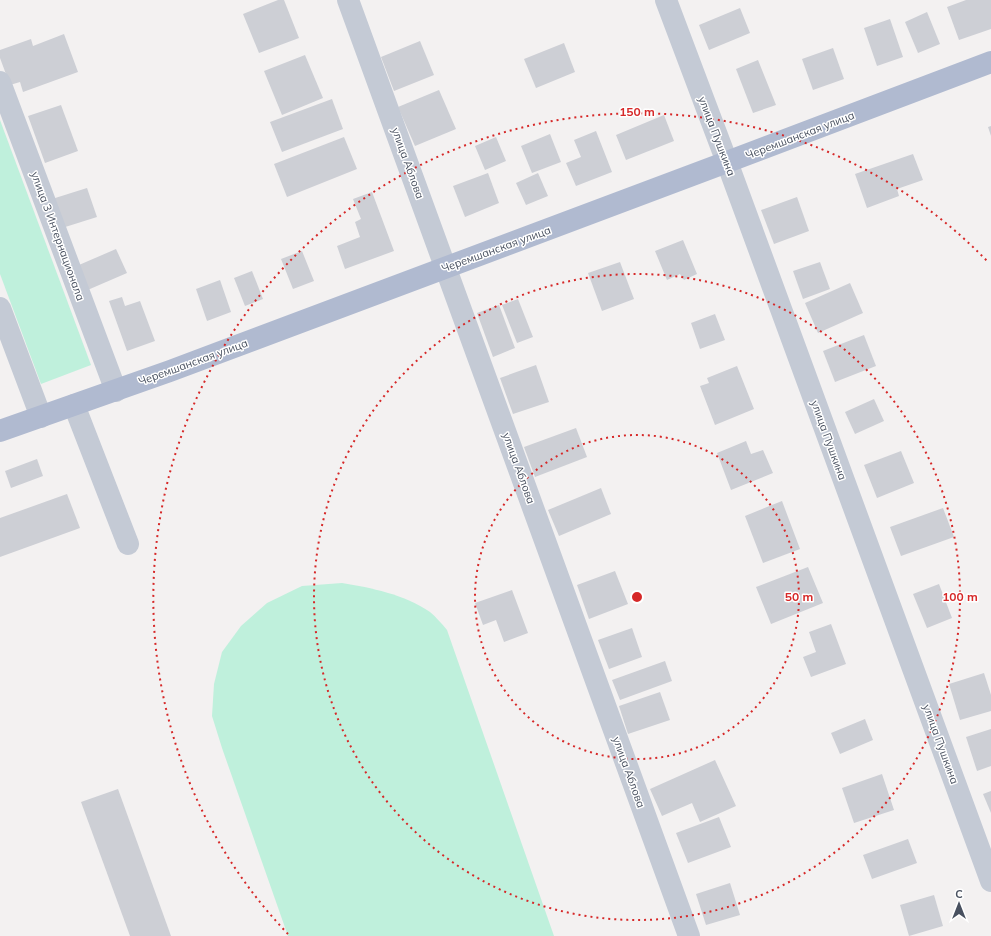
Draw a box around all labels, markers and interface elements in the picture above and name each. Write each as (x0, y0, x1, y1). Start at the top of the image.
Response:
street label: улица Пушкина (695, 94, 739, 178)
text: 150 m (619, 104, 655, 119)
street label: Черемшанская улица (744, 108, 856, 162)
street label: улица Аблова (389, 125, 427, 201)
street label: улица 3 Интернационала (28, 170, 88, 302)
street label: Черемшанская улица (439, 223, 553, 275)
street label: Черемшанская улица (136, 336, 250, 388)
street label: улица Пушкина (808, 398, 850, 482)
street label: улица Аблова (500, 430, 538, 506)
text: 50 m (785, 589, 813, 604)
text: 100 m (942, 589, 978, 604)
centre of rings (630, 590, 644, 604)
street label: улица Пушкина (920, 702, 962, 786)
street label: улица Аблова (610, 734, 648, 810)
north arrow (939, 884, 979, 924)
text: С (955, 887, 963, 901)

